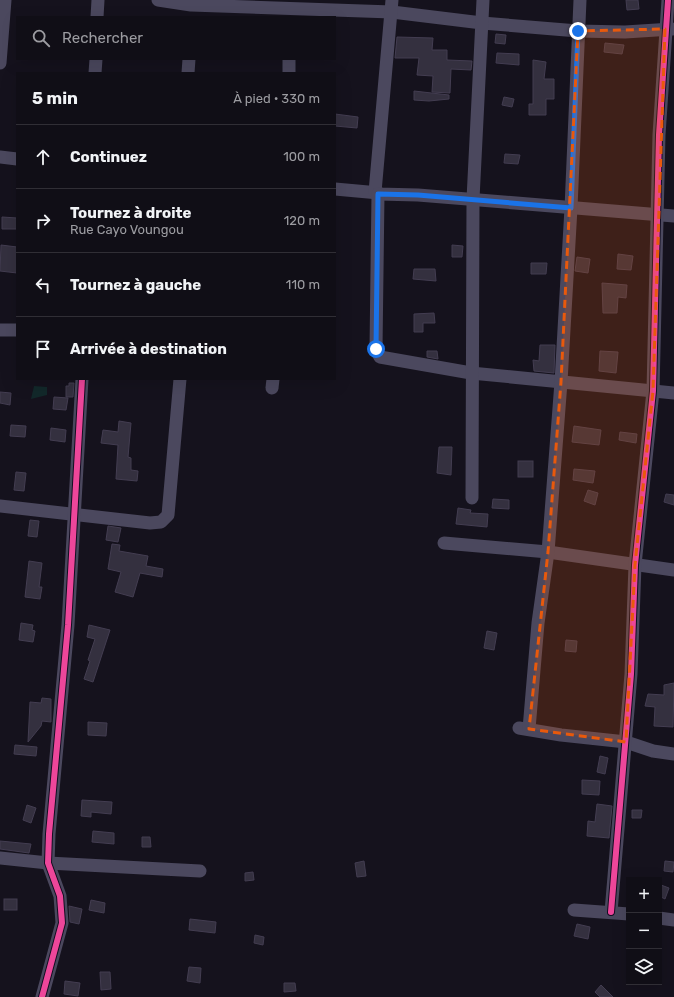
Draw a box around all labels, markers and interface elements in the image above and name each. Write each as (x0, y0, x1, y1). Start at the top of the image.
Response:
search box (16, 16, 336, 60)
route end (569, 22, 587, 40)
icon: search (30, 27, 52, 49)
text: Rechercher (62, 29, 143, 47)
text: 5 min (32, 88, 78, 108)
text: À pied · 330 m (233, 91, 320, 106)
icon: ahead (32, 146, 54, 168)
text: Continuez (70, 148, 147, 166)
text: 100 m (283, 149, 320, 164)
text: Tournez à droite (70, 204, 191, 222)
icon: right (32, 210, 54, 232)
text: 120 m (284, 213, 320, 228)
text: Rue Cayo Voungou (70, 222, 184, 237)
icon: left (32, 274, 54, 296)
text: Tournez à gauche (70, 276, 201, 294)
text: 110 m (286, 277, 320, 292)
icon: arrive (32, 338, 54, 360)
text: Arrivée à destination (70, 340, 227, 358)
route start (367, 340, 385, 358)
map controls (626, 877, 662, 985)
button: + (626, 877, 662, 913)
button: − (626, 913, 662, 949)
button: layers (626, 949, 662, 985)

